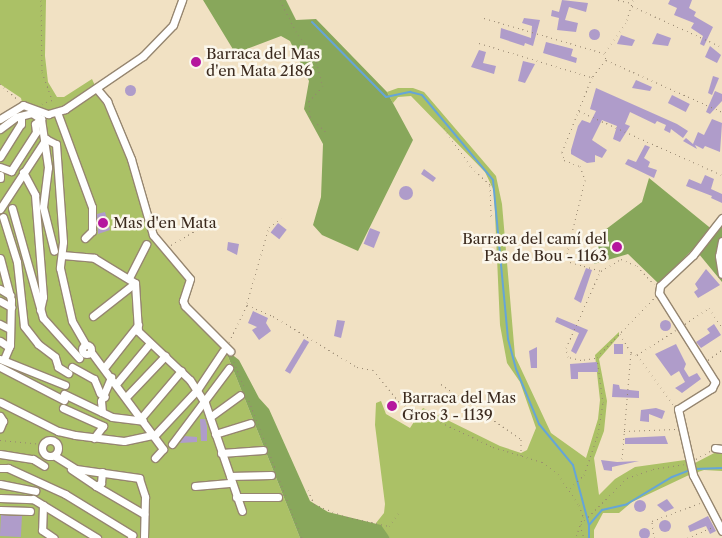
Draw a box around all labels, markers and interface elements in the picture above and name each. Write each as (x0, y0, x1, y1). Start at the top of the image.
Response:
place label: Barraca del Mas d'en Mata 2186 (206, 44, 320, 79)
marker: Barraca del Mas d'en Mata 2186 (190, 56, 202, 68)
place label: Mas d'en Mata (113, 214, 217, 232)
marker: Mas d'en Mata (97, 217, 109, 229)
place label: Barraca del camí del Pas de Bou - 1163 (462, 229, 607, 264)
marker: Barraca del camí del Pas de Bou - 1163 (611, 241, 623, 253)
place label: Barraca del Mas Gros 3 - 1139 (402, 388, 516, 423)
marker: Barraca del Mas Gros 3 - 1139 (386, 400, 398, 412)

